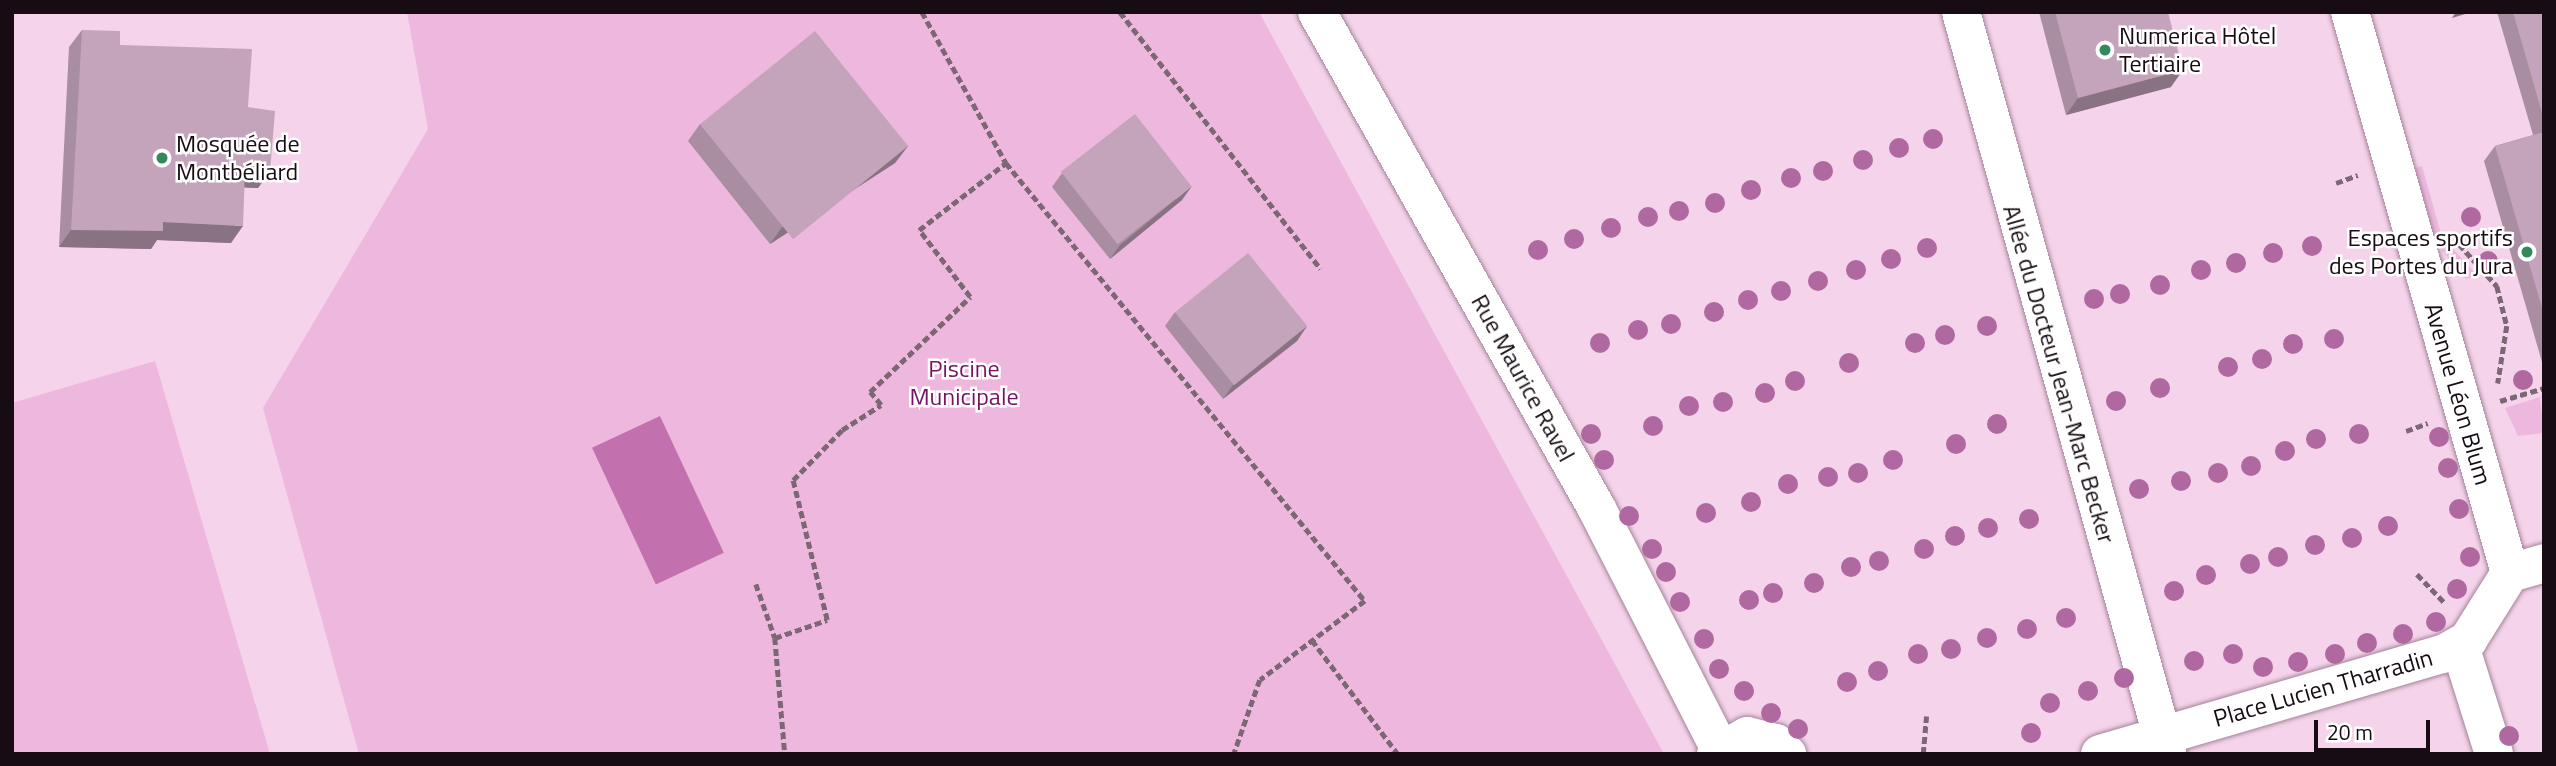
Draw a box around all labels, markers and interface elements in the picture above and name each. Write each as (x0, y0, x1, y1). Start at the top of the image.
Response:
place label: Numerica Hôtel Tertiaire (2119, 22, 2276, 78)
marker: Numerica Hôtel Tertiaire (2097, 42, 2113, 58)
place label: Mosquée de Montbéliard (176, 130, 300, 186)
marker: Mosquée de Montbéliard (154, 150, 170, 166)
street label: Allée du Docteur Jean-Marc Becker (1997, 202, 2121, 546)
place label: Espaces sportifs des Portes du Jura (2329, 224, 2513, 280)
marker: Espaces sportifs des Portes du Jura (2519, 244, 2535, 260)
street label: Rue Maurice Ravel (1465, 289, 1581, 467)
street label: Avenue Léon Blum (2418, 300, 2498, 488)
park label: Piscine Municipale (909, 355, 1019, 411)
street label: Place Lucien Tharradin (2210, 643, 2436, 733)
scale bar (2318, 706, 2434, 750)
text: 20 m (2327, 716, 2373, 748)

